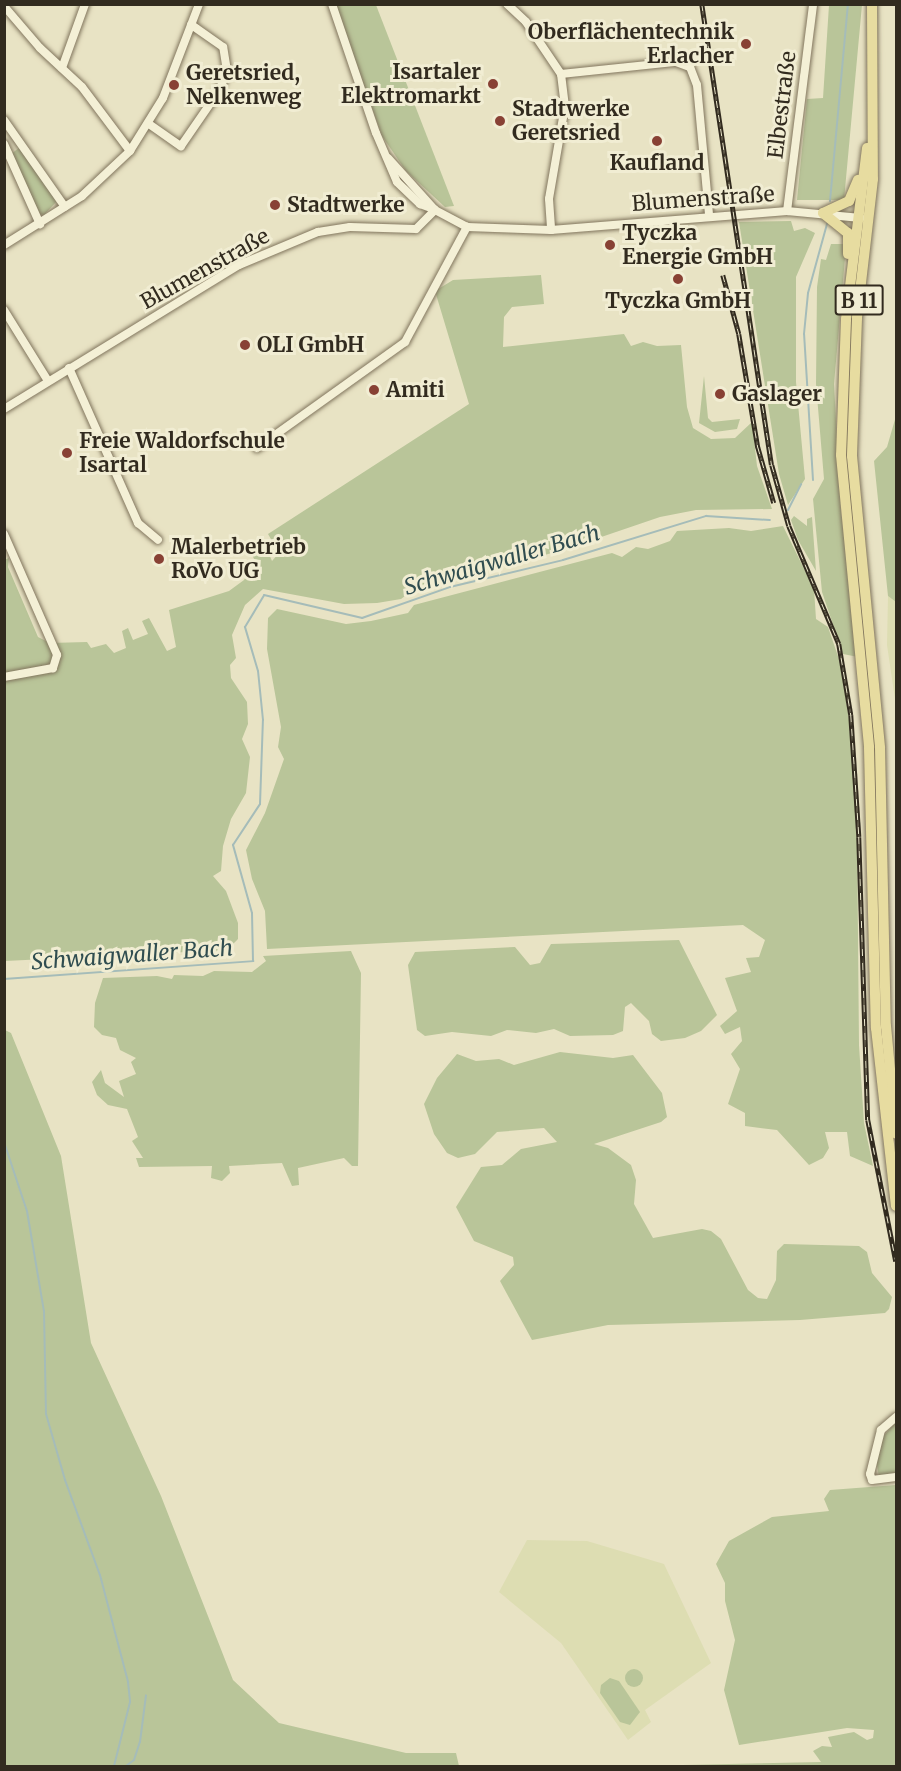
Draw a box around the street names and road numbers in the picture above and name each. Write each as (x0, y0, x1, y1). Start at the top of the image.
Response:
street label: Elbestraße (763, 50, 801, 160)
street label: Blumenstraße (631, 181, 775, 217)
street label: Blumenstraße (136, 223, 274, 315)
road number: B 11 (834, 283, 884, 317)

